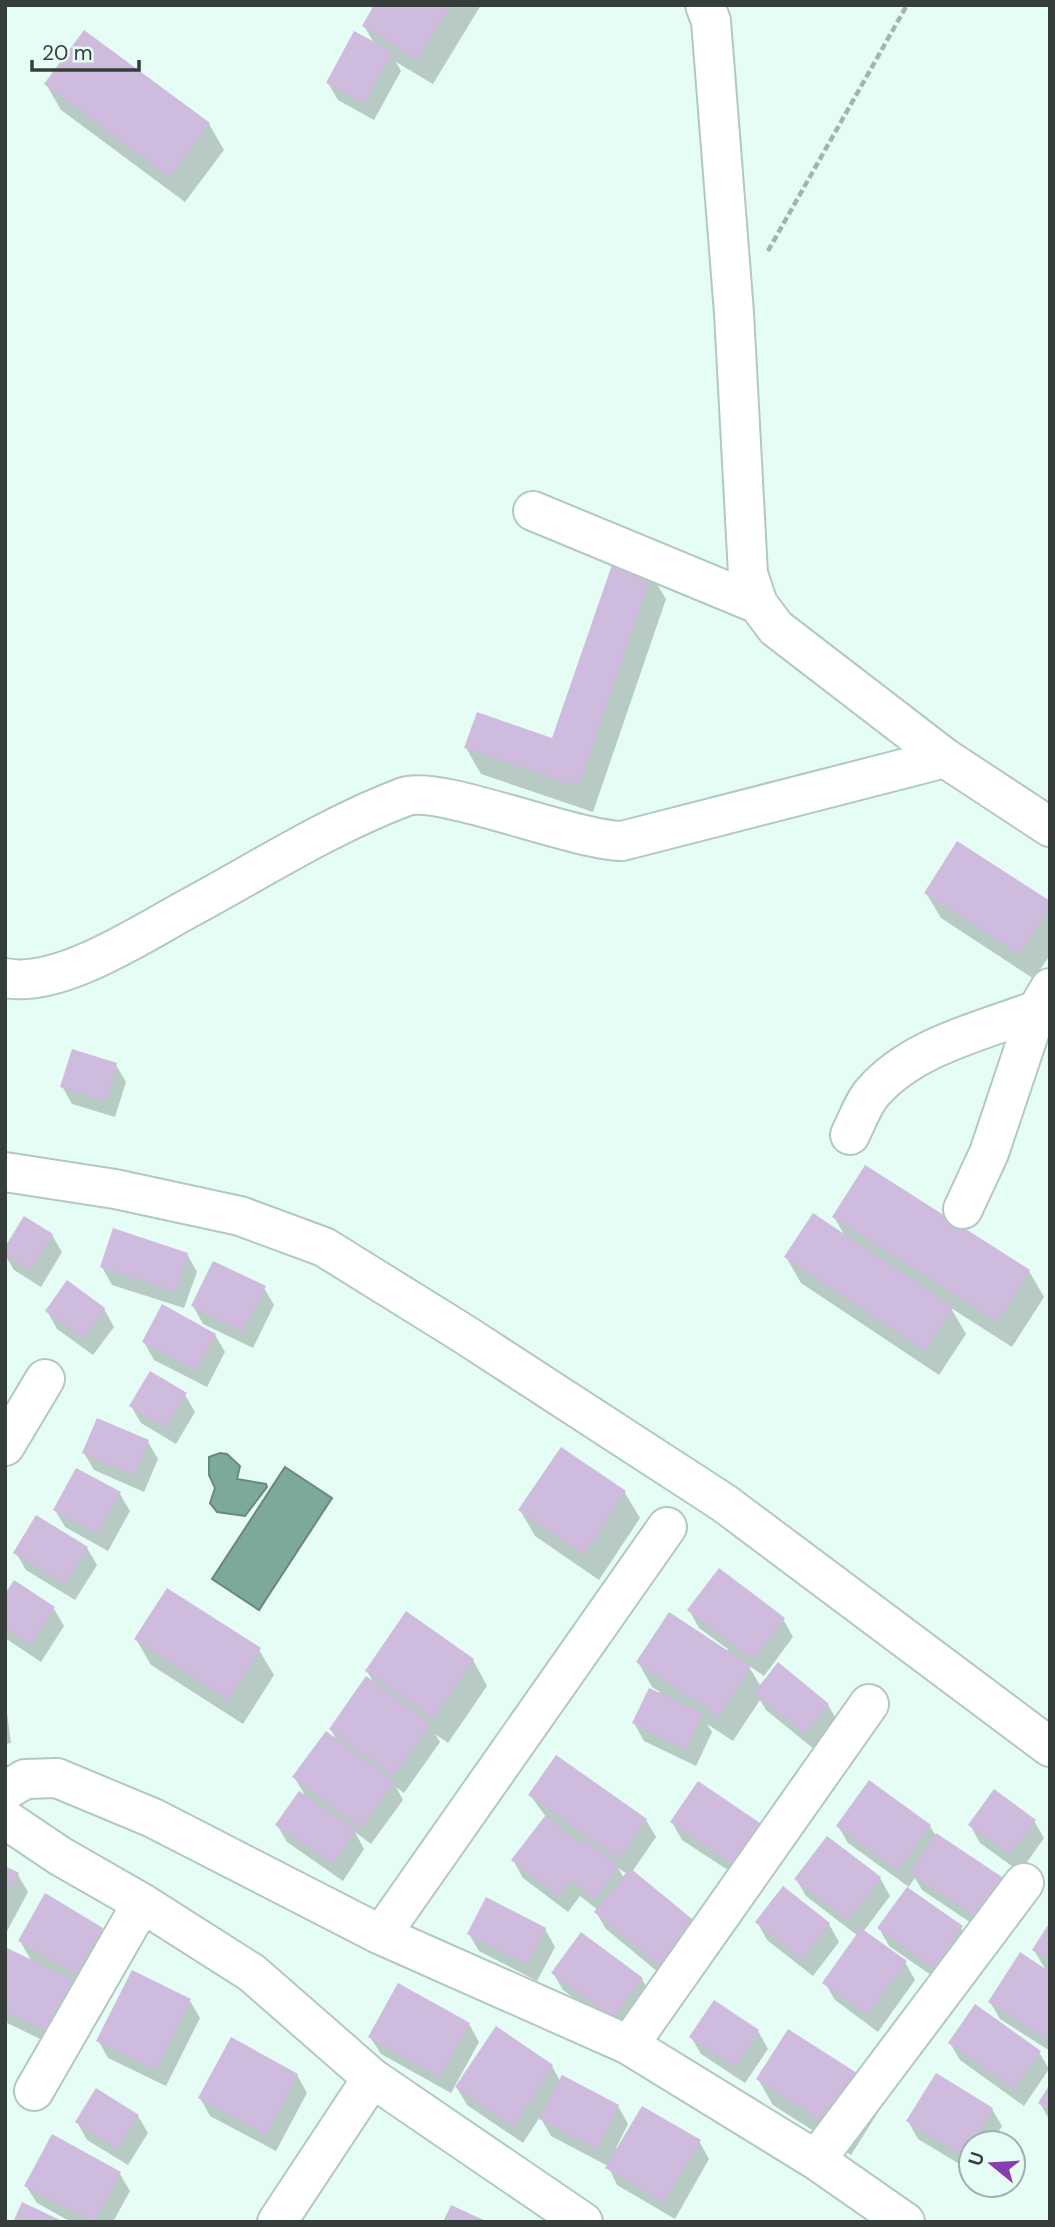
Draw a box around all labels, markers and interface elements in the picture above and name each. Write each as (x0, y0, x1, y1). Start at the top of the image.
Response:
scale bar (32, 28, 138, 72)
text: 20 m (42, 39, 93, 67)
north arrow (957, 2129, 1027, 2199)
text: U (962, 2149, 990, 2169)

